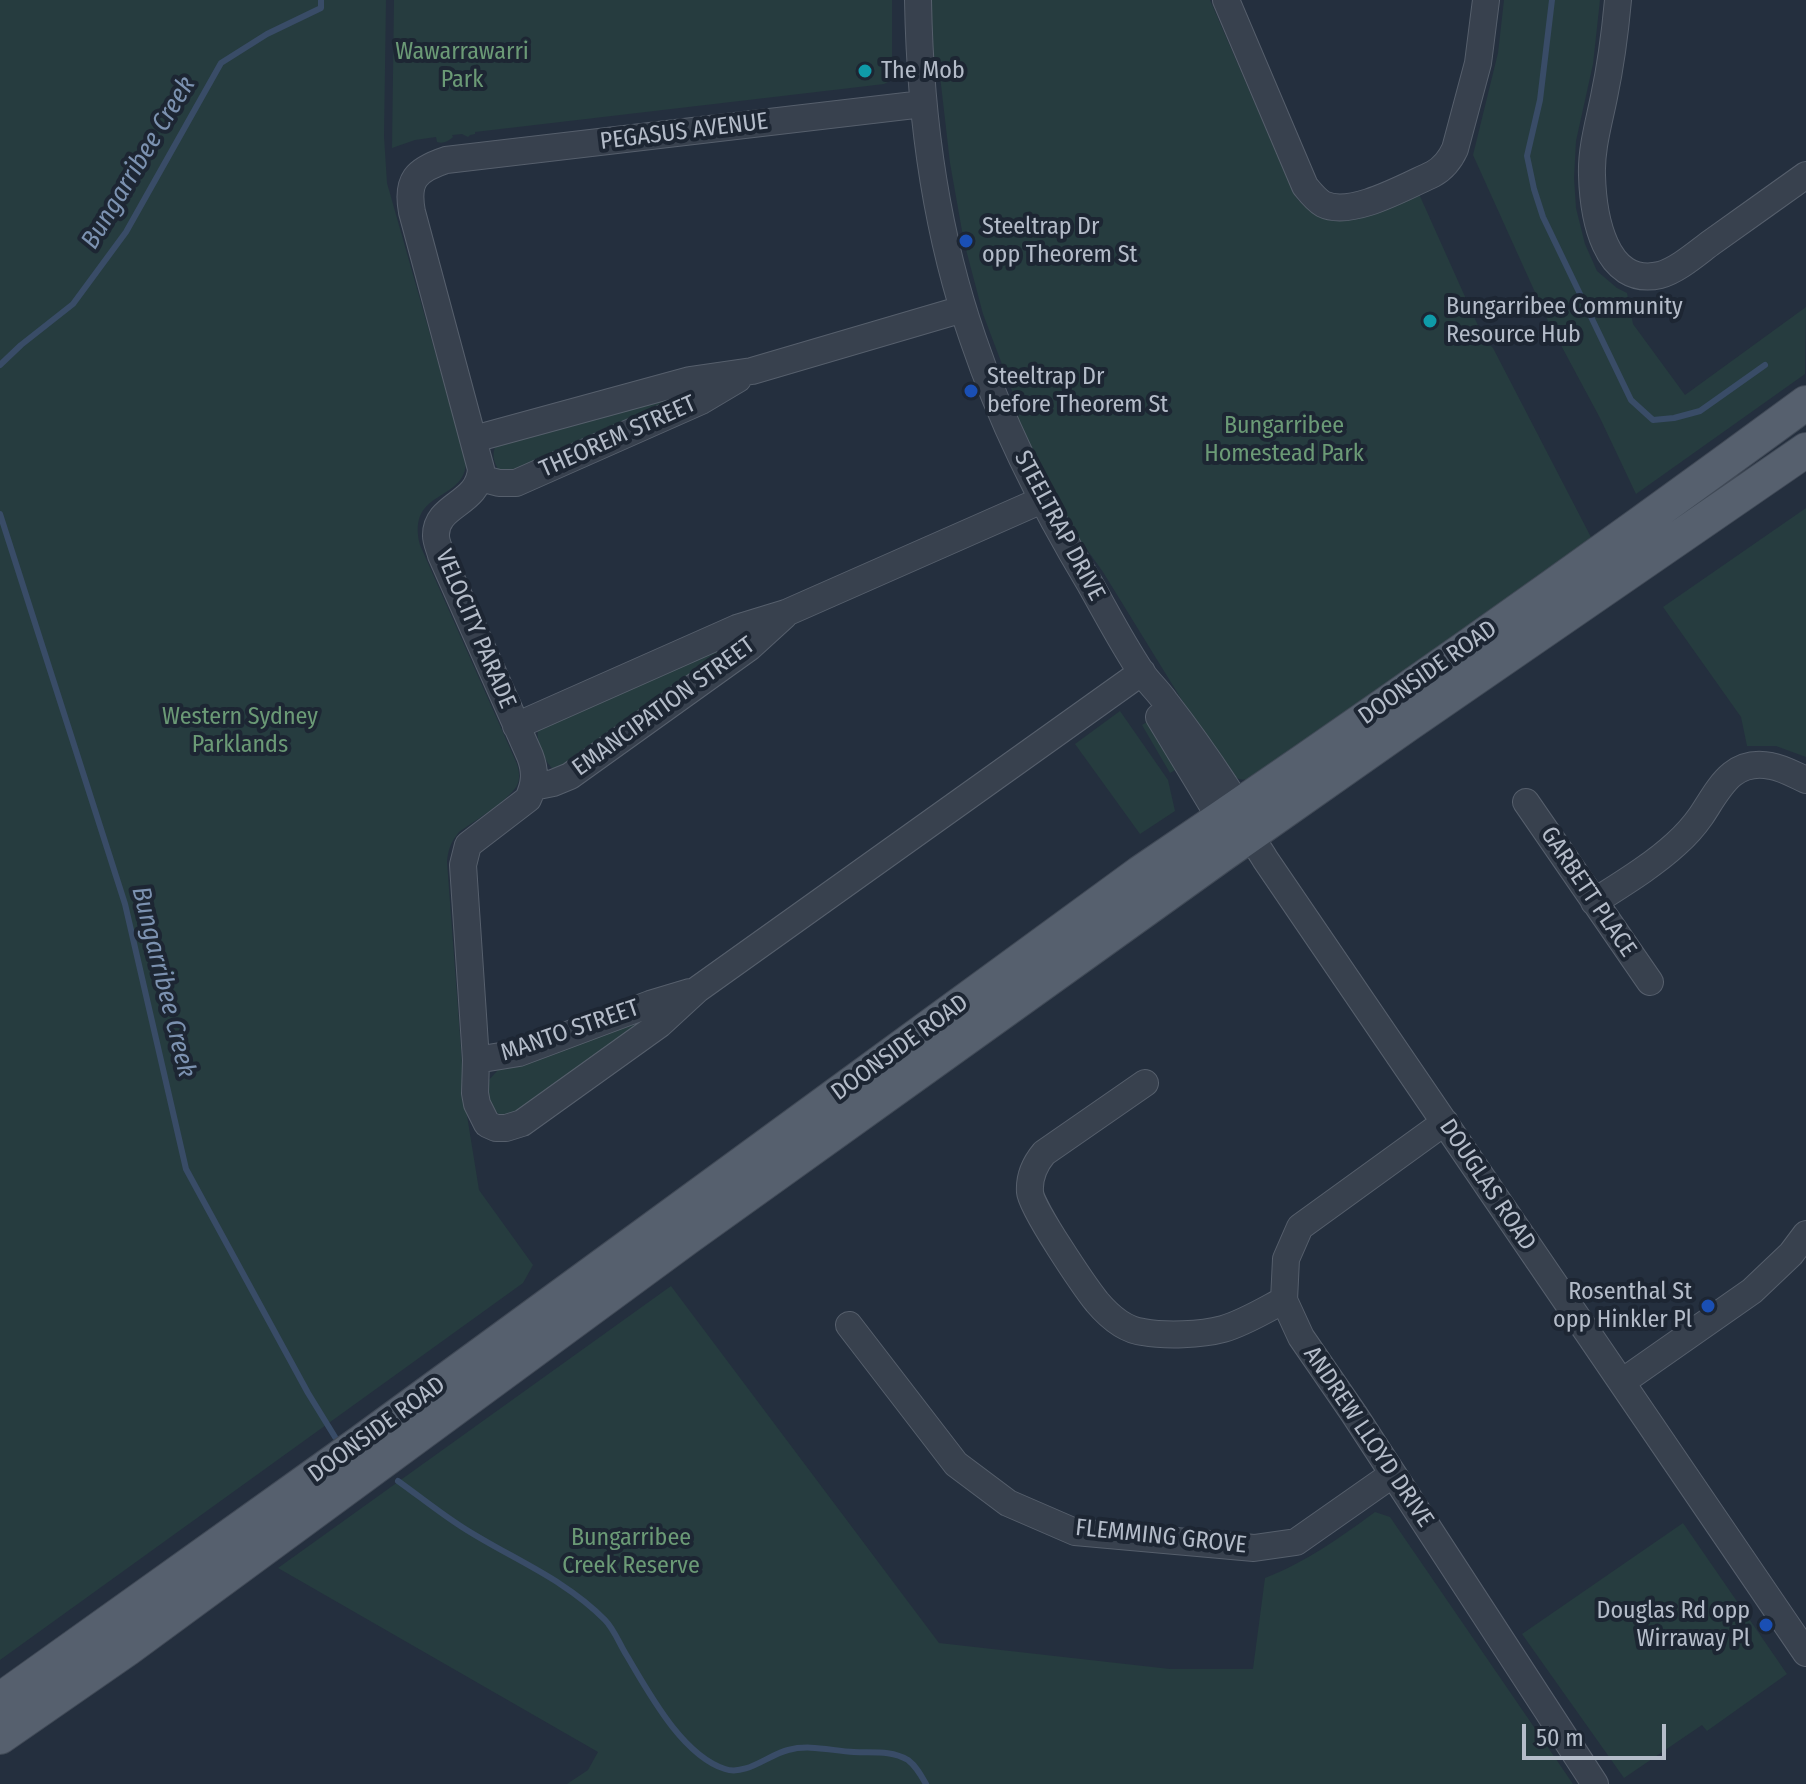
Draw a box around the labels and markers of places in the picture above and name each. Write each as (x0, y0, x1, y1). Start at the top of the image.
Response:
place label: The Mob (881, 57, 965, 85)
marker: The Mob (856, 62, 874, 80)
place label: Steeltrap Dr opp Theorem St (982, 213, 1137, 269)
marker: Steeltrap Dr opp Theorem St (957, 232, 975, 250)
place label: Bungarribee Community Resource Hub (1446, 293, 1683, 349)
marker: Bungarribee Community Resource Hub (1421, 312, 1439, 330)
place label: Steeltrap Dr before Theorem St (987, 363, 1168, 419)
marker: Steeltrap Dr before Theorem St (962, 382, 980, 400)
place label: Rosenthal St opp Hinkler Pl (1553, 1278, 1692, 1334)
marker: Rosenthal St opp Hinkler Pl (1699, 1297, 1717, 1315)
place label: Douglas Rd opp Wirraway Pl (1597, 1597, 1750, 1653)
marker: Douglas Rd opp Wirraway Pl (1757, 1616, 1775, 1634)

